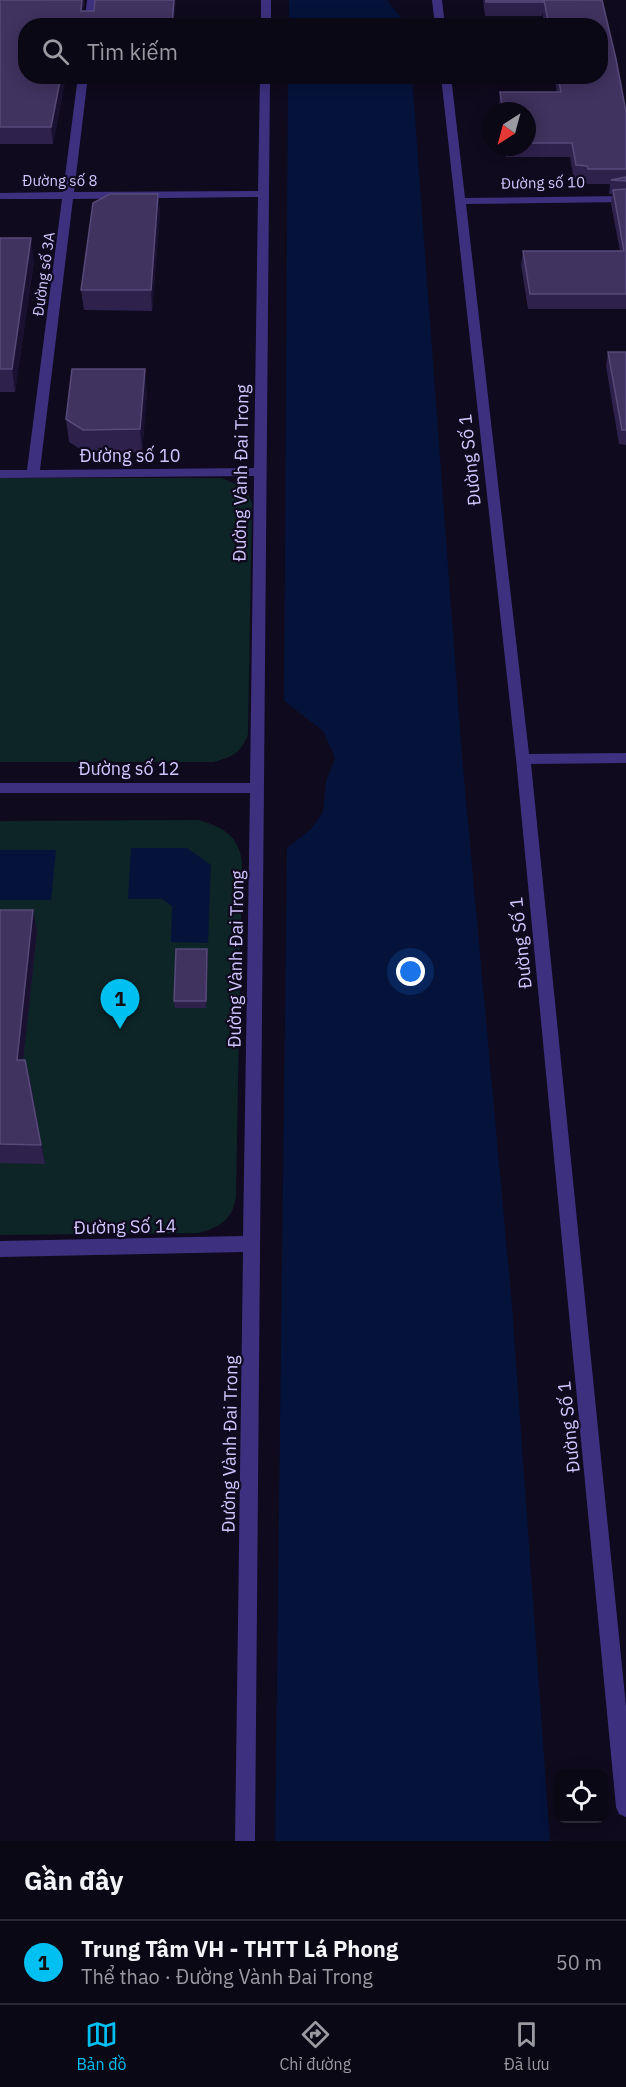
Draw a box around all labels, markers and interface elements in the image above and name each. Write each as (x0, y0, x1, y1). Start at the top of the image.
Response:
search box (18, 18, 608, 84)
icon: search (39, 35, 72, 68)
text: Tìm kiếm (87, 37, 178, 66)
north arrow (482, 102, 536, 156)
street label: Đường số 8 (22, 171, 98, 190)
street label: Đường số 10 (501, 172, 585, 193)
street label: Đường số 3A (28, 230, 59, 317)
street label: Đường Vành Đai Trong (227, 384, 254, 562)
street label: Đường Số 1 (453, 413, 486, 507)
street label: Đường số 10 (79, 444, 181, 467)
street label: Đường số 12 (78, 757, 180, 780)
street label: Đường Vành Đai Trong (222, 870, 249, 1048)
street label: Đường Số 1 (504, 896, 537, 990)
your location (396, 957, 425, 986)
pin: 1 (100, 980, 140, 1029)
street label: Đường Số 14 (73, 1214, 177, 1239)
street label: Đường Vành Đai Trong (216, 1355, 243, 1533)
street label: Đường Số 1 (552, 1380, 585, 1474)
map controls (554, 1769, 608, 1823)
button: locate (554, 1769, 608, 1823)
text: Gần đây (24, 1863, 123, 1897)
text: Trung Tâm VH - THTT Lá Phong (81, 1934, 398, 1963)
text: 1 (38, 1949, 50, 1976)
text: 50 m (556, 1949, 602, 1976)
text: Thể thao · Đường Vành Đai Trong (81, 1963, 373, 1990)
tab: Bản đồ (76, 2018, 127, 2074)
tab: Chỉ đường (279, 2018, 351, 2074)
tab: Đã lưu (504, 2018, 550, 2074)

